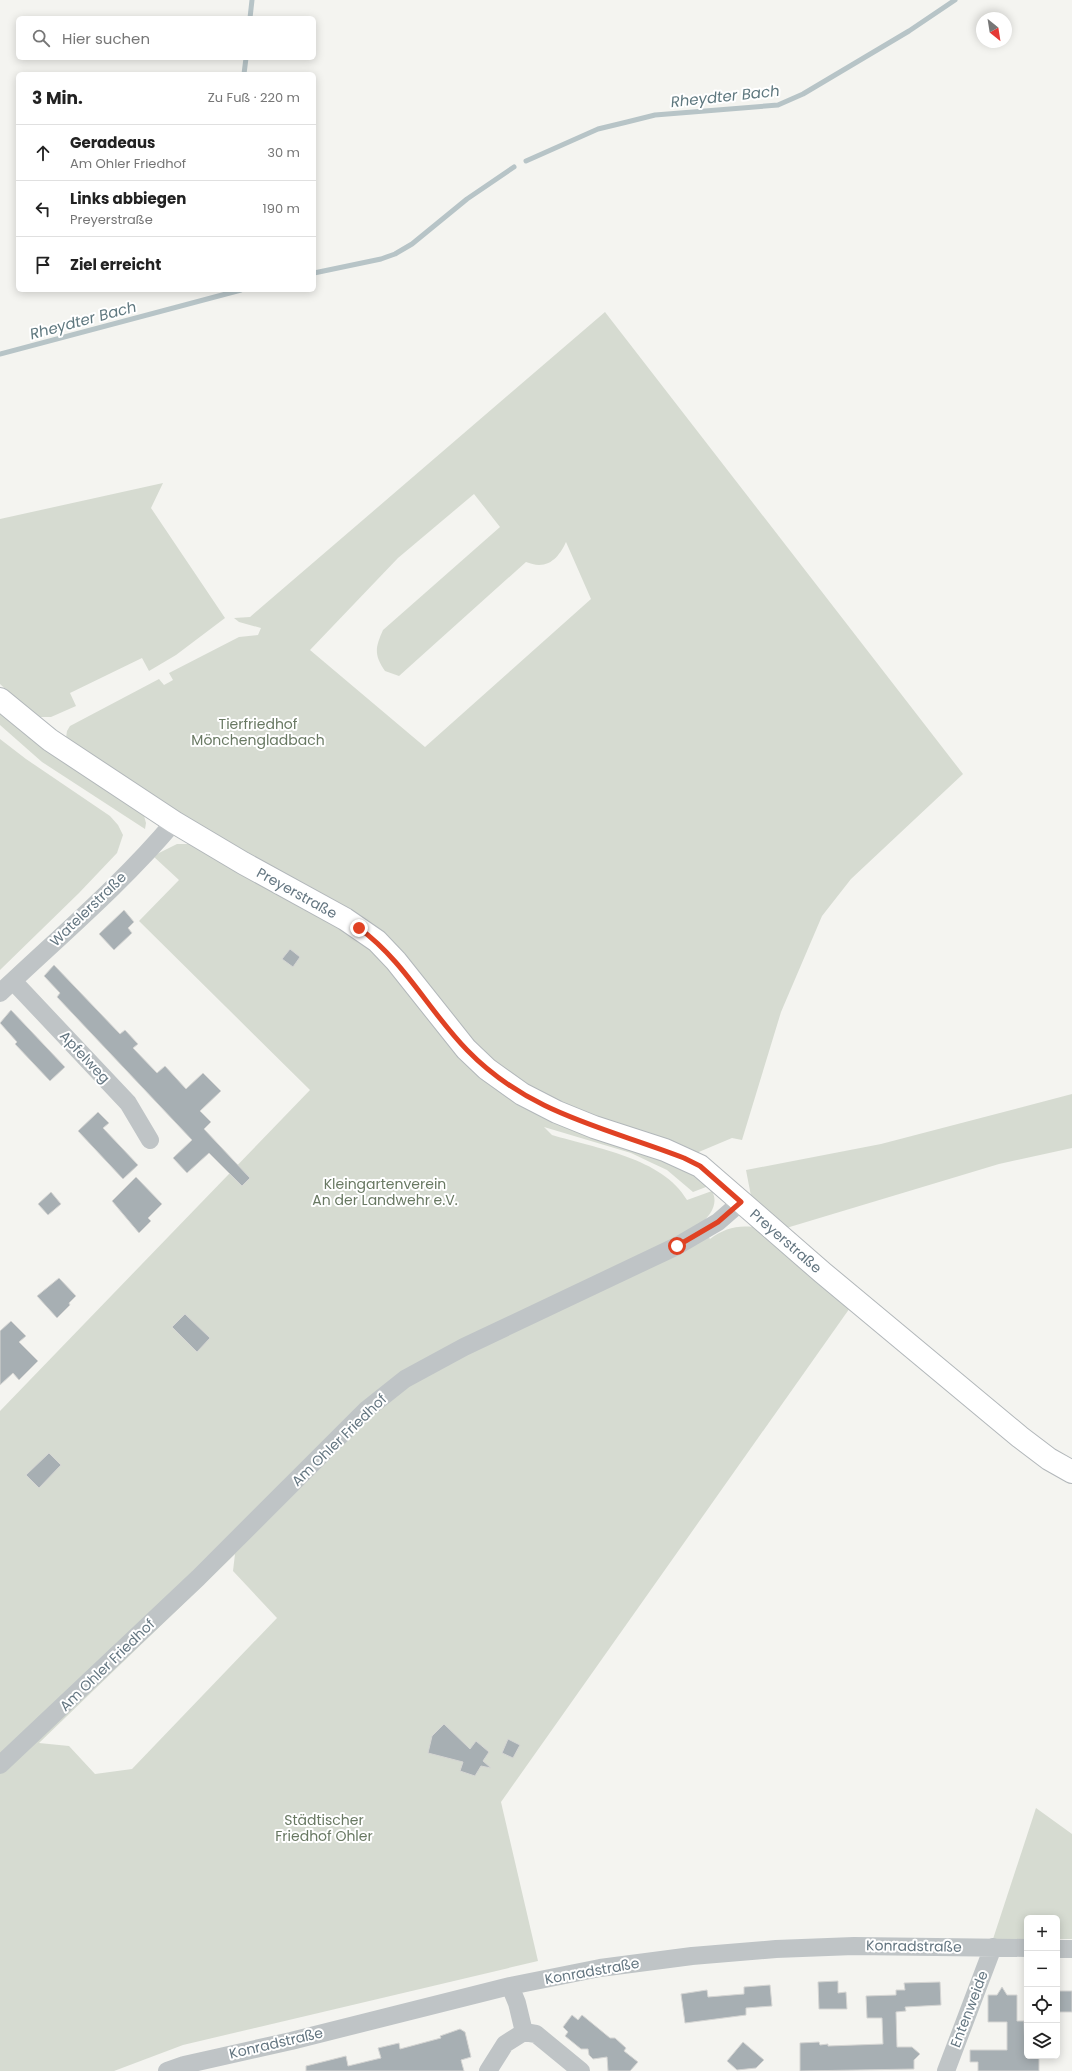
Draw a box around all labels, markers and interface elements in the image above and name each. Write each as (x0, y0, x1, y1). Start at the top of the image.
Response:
north arrow (976, 12, 1012, 48)
search box (16, 16, 316, 60)
icon: search (30, 27, 52, 49)
text: Hier suchen (62, 28, 150, 49)
water label: Rheydter Bach (669, 80, 781, 112)
text: 3 Min. (32, 86, 83, 110)
text: Zu Fuß · 220 m (208, 88, 300, 107)
text: Geradeaus (70, 132, 155, 153)
icon: ahead (32, 142, 54, 164)
text: 30 m (267, 143, 300, 162)
text: Am Ohler Friedhof (70, 154, 186, 173)
text: Links abbiegen (70, 188, 186, 209)
icon: left (32, 198, 54, 220)
text: 190 m (263, 199, 300, 218)
text: Preyerstraße (70, 210, 153, 229)
icon: arrive (32, 254, 54, 276)
text: Ziel erreicht (70, 254, 161, 275)
water label: Rheydter Bach (27, 296, 139, 344)
park label: Tierfriedhof Mönchengladbach (191, 714, 325, 750)
street label: Preyerstraße (253, 863, 341, 923)
street label: Watelerstraße (45, 867, 131, 951)
route end (350, 919, 368, 937)
street label: Apfelweg (55, 1026, 115, 1088)
park label: Kleingartenverein An der Landwehr e.V. (312, 1174, 458, 1210)
street label: Preyerstraße (746, 1204, 826, 1278)
route start (668, 1237, 686, 1255)
street label: Am Ohler Friedhof (287, 1389, 391, 1491)
street label: Am Ohler Friedhof (55, 1614, 159, 1716)
park label: Städtischer Friedhof Ohler (275, 1810, 373, 1846)
map controls (1024, 1915, 1060, 2059)
button: + (1024, 1915, 1060, 1951)
street label: Konradstraße (866, 1935, 962, 1957)
button: − (1024, 1951, 1060, 1987)
street label: Konradstraße (543, 1953, 641, 1989)
street label: Entenweide (945, 1967, 993, 2050)
button: locate (1024, 1987, 1060, 2023)
street label: Konradstraße (227, 2022, 325, 2064)
button: layers (1024, 2023, 1060, 2059)

